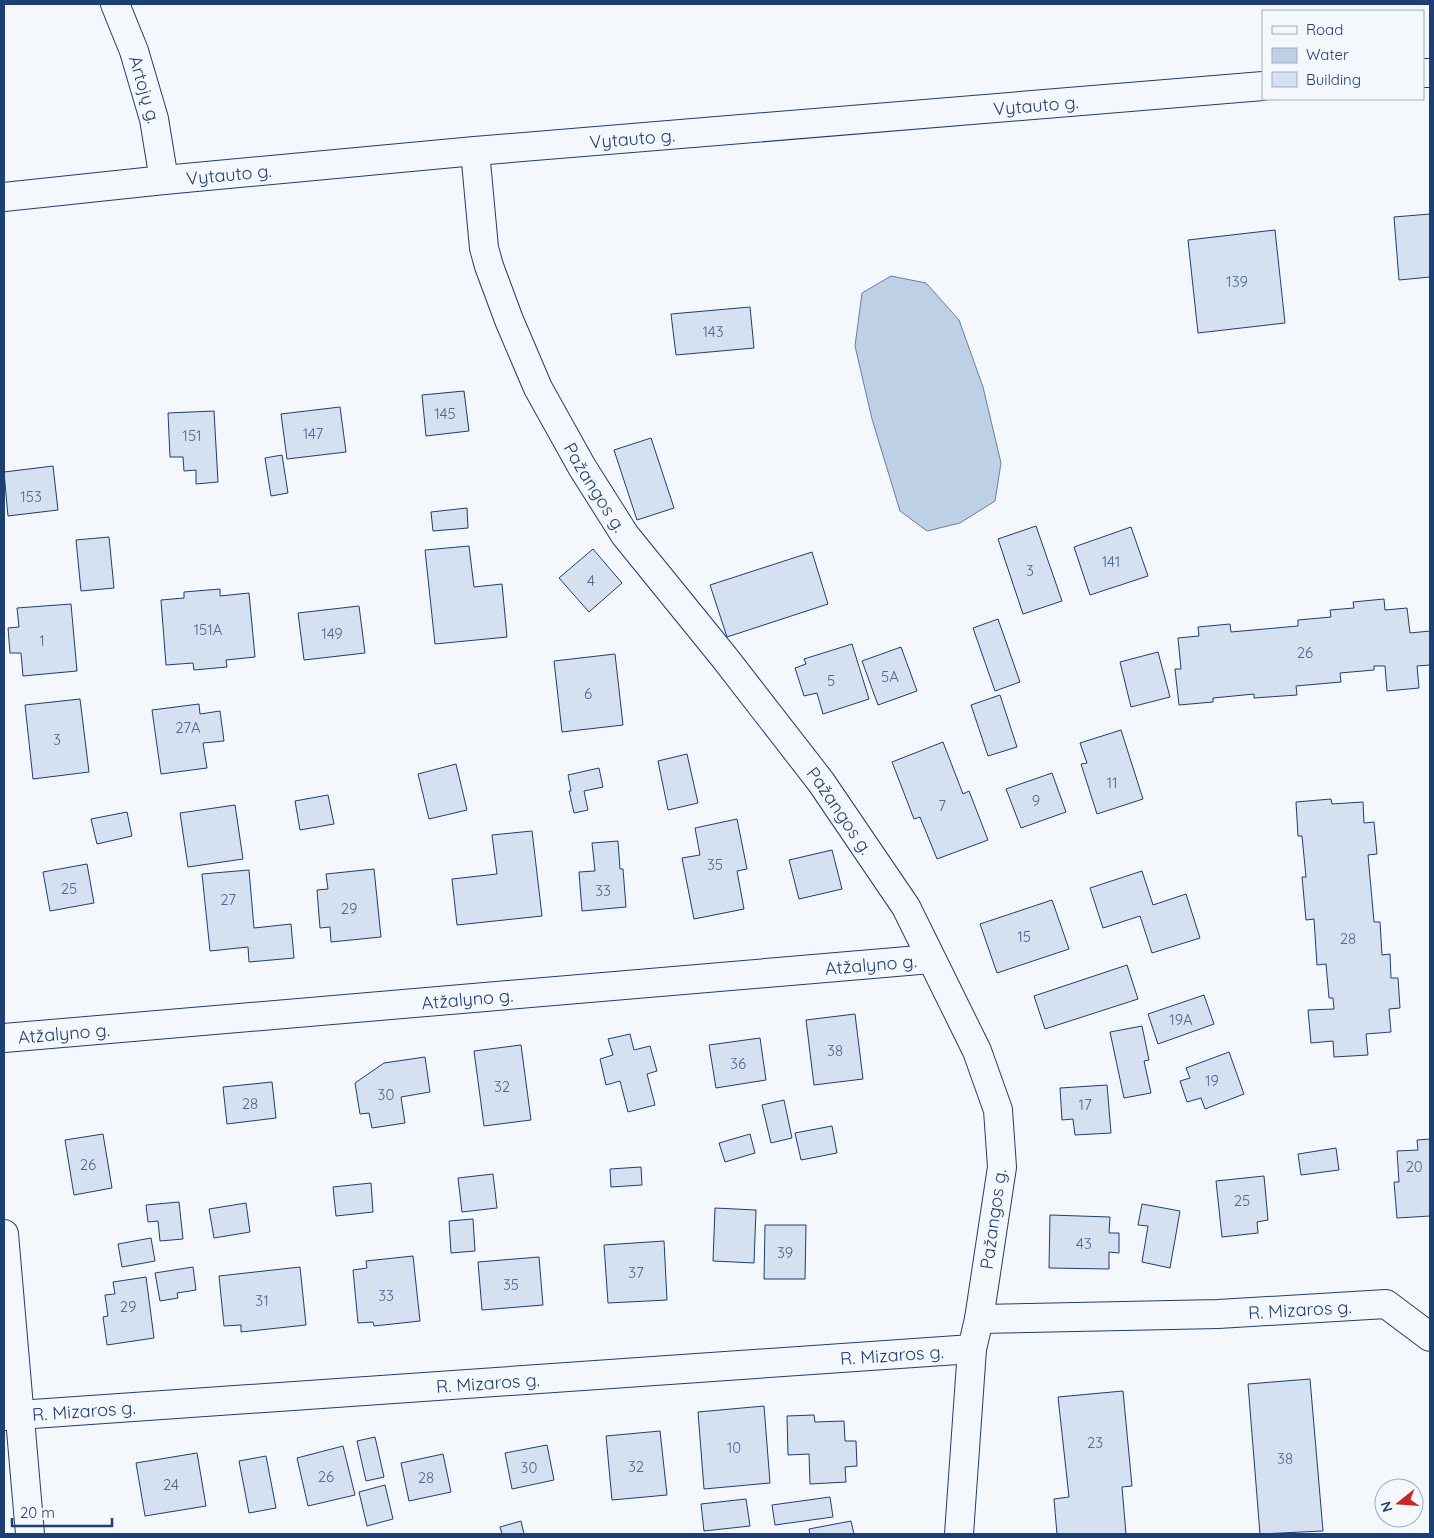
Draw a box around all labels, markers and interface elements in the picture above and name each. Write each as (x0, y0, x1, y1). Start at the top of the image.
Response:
legend (1262, 10, 1424, 100)
text: Road (1306, 20, 1343, 39)
text: Water (1306, 45, 1349, 64)
street label: Artojų g. (124, 53, 166, 125)
text: Building (1306, 70, 1361, 89)
street label: Vytauto g. (992, 90, 1079, 120)
street label: Vytauto g. (589, 123, 676, 153)
street label: Vytauto g. (185, 159, 273, 189)
house number: 139 (1226, 272, 1248, 291)
house number: 143 (702, 322, 724, 341)
house number: 145 (434, 404, 456, 423)
house number: 147 (303, 424, 324, 443)
house number: 151 (182, 426, 202, 445)
street label: Pažangos g. (559, 438, 632, 536)
house number: 153 (20, 487, 42, 506)
house number: 141 (1102, 552, 1120, 571)
house number: 3 (1026, 561, 1034, 580)
house number: 4 (587, 571, 595, 590)
house number: 151A (194, 620, 223, 639)
house number: 149 (321, 624, 343, 643)
house number: 1 (39, 631, 45, 650)
house number: 26 (1297, 643, 1313, 662)
house number: 5A (881, 667, 899, 686)
house number: 5 (827, 671, 835, 690)
house number: 6 (584, 684, 592, 703)
house number: 27A (175, 718, 201, 737)
house number: 3 (53, 730, 61, 749)
street label: Pažangos g. (802, 762, 878, 859)
house number: 11 (1106, 773, 1118, 792)
house number: 9 (1032, 791, 1040, 810)
house number: 7 (938, 796, 946, 815)
house number: 35 (707, 855, 723, 874)
house number: 25 (61, 879, 77, 898)
house number: 33 (595, 881, 611, 900)
house number: 27 (220, 890, 236, 909)
house number: 29 (341, 899, 357, 918)
house number: 15 (1017, 927, 1031, 946)
house number: 28 (1340, 929, 1356, 948)
street label: Atžalyno g. (824, 949, 918, 979)
street label: Atžalyno g. (420, 983, 514, 1014)
house number: 19A (1169, 1010, 1193, 1029)
street label: Atžalyno g. (17, 1018, 111, 1048)
house number: 38 (827, 1041, 843, 1060)
house number: 36 (730, 1054, 746, 1073)
house number: 19 (1205, 1071, 1219, 1090)
house number: 32 (494, 1077, 510, 1096)
house number: 30 (378, 1085, 394, 1104)
house number: 28 (242, 1094, 258, 1113)
house number: 17 (1078, 1095, 1092, 1114)
house number: 26 (80, 1155, 96, 1174)
house number: 20 (1405, 1157, 1423, 1176)
street label: Pažangos g. (975, 1167, 1011, 1271)
house number: 25 (1234, 1191, 1250, 1210)
house number: 43 (1076, 1234, 1092, 1253)
house number: 39 (777, 1243, 793, 1262)
house number: 37 (628, 1263, 644, 1282)
house number: 35 (503, 1275, 519, 1294)
house number: 33 (378, 1286, 394, 1305)
house number: 31 (255, 1291, 269, 1310)
street label: R. Mizaros g. (1247, 1295, 1352, 1324)
house number: 29 (120, 1297, 136, 1316)
street label: R. Mizaros g. (839, 1339, 944, 1370)
street label: R. Mizaros g. (435, 1367, 540, 1398)
street label: R. Mizaros g. (31, 1395, 136, 1426)
house number: 23 (1087, 1433, 1103, 1452)
house number: 10 (727, 1438, 741, 1457)
house number: 38 (1277, 1449, 1293, 1468)
house number: 32 (628, 1457, 644, 1476)
house number: 30 (521, 1458, 537, 1477)
house number: 26 (318, 1467, 334, 1486)
house number: 28 (418, 1468, 434, 1487)
house number: 24 (163, 1475, 179, 1494)
north arrow (1374, 1478, 1424, 1528)
scale bar (12, 1496, 112, 1528)
text: N (1376, 1499, 1397, 1514)
text: 20 m (20, 1503, 55, 1522)

